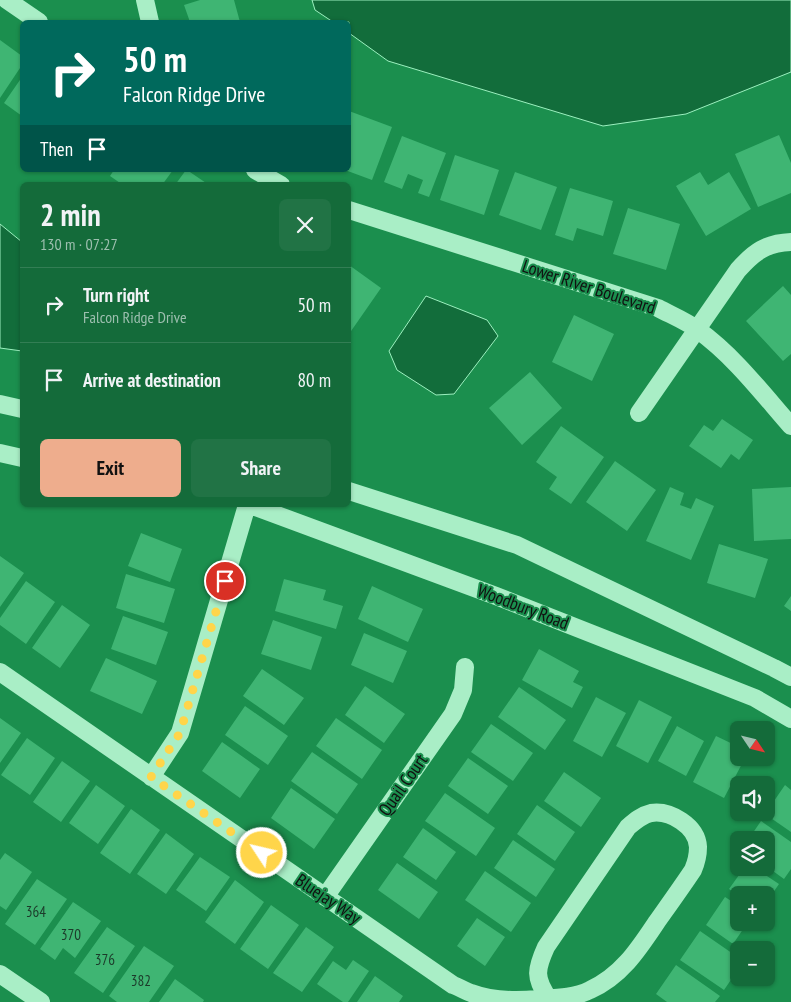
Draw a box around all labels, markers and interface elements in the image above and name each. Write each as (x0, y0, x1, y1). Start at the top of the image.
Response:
text: 50 m (123, 36, 187, 82)
icon: right (40, 40, 105, 105)
text: Falcon Ridge Drive (123, 80, 265, 108)
icon: arrive (83, 135, 111, 163)
text: Then (40, 137, 73, 161)
text: 2 min (40, 195, 101, 234)
button: close (279, 199, 331, 251)
text: 130 m · 07:27 (40, 234, 118, 254)
street label: Lower River Boulevard (520, 254, 659, 319)
text: Turn right (83, 283, 149, 307)
icon: right (40, 291, 68, 319)
text: 50 m (298, 293, 331, 317)
text: Falcon Ridge Drive (83, 307, 187, 327)
icon: arrive (40, 366, 68, 394)
text: Arrive at destination (83, 368, 221, 392)
text: 80 m (298, 368, 331, 392)
button: Exit (40, 439, 181, 497)
button: Share (191, 439, 331, 497)
pin (204, 560, 246, 602)
icon: arrive (211, 567, 239, 595)
street label: Woodbury Road (474, 579, 572, 634)
north arrow (730, 721, 775, 766)
map controls (730, 721, 775, 986)
street label: Quail Court (373, 749, 432, 820)
button: sound (730, 776, 775, 821)
position arrow (235, 826, 287, 878)
button: layers (730, 831, 775, 876)
street label: Bluejay Way (291, 868, 366, 929)
button: + (730, 886, 775, 931)
house number: 364 (26, 902, 46, 921)
house number: 370 (61, 925, 81, 944)
button: − (730, 941, 775, 986)
house number: 376 (95, 950, 115, 969)
house number: 382 (131, 971, 151, 990)

